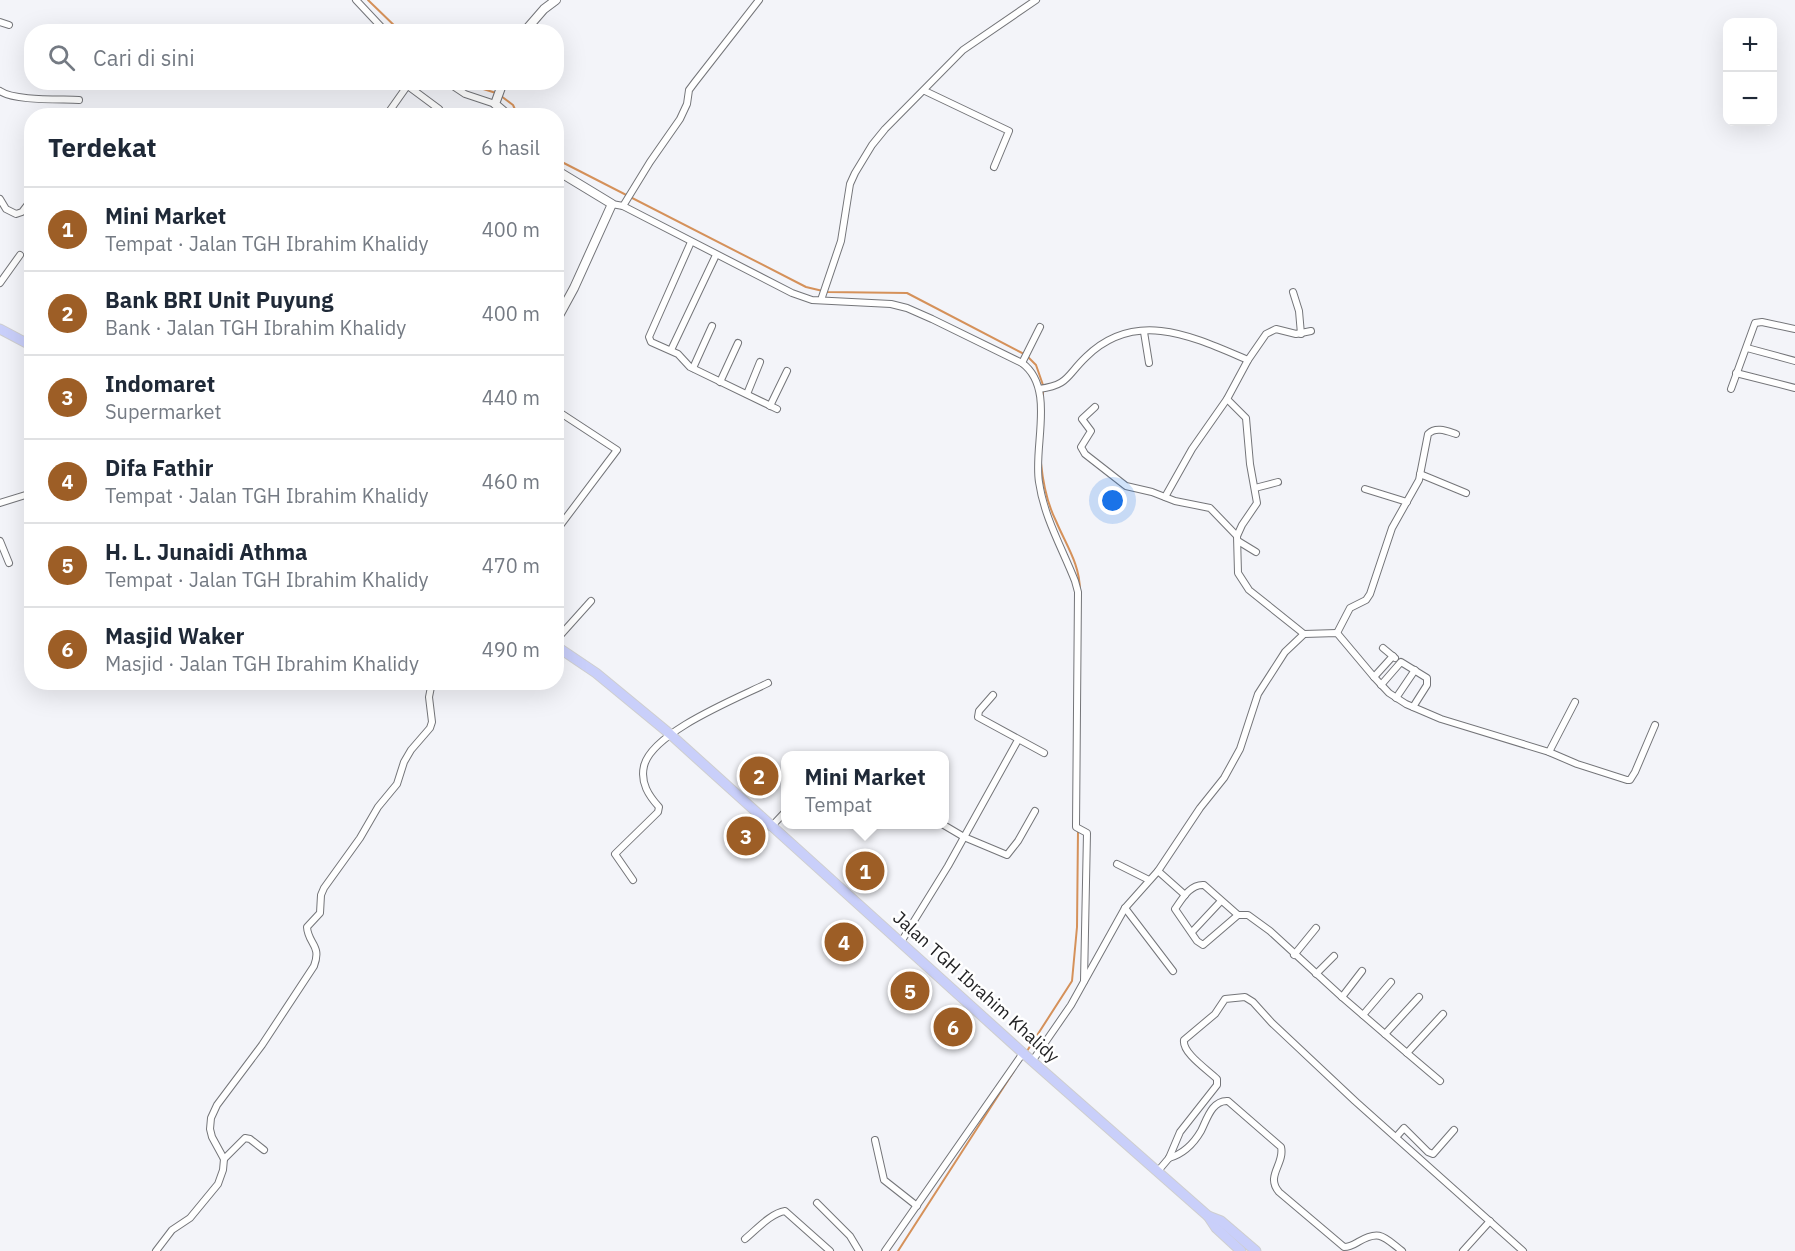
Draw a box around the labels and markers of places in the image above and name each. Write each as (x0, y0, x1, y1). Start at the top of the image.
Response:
pin: 2 (740, 754, 778, 798)
pin: 3 (726, 814, 766, 858)
pin: 1 (846, 848, 884, 894)
pin: 4 (824, 920, 864, 964)
pin: 5 (890, 968, 930, 1014)
pin: 6 (934, 1004, 972, 1050)

